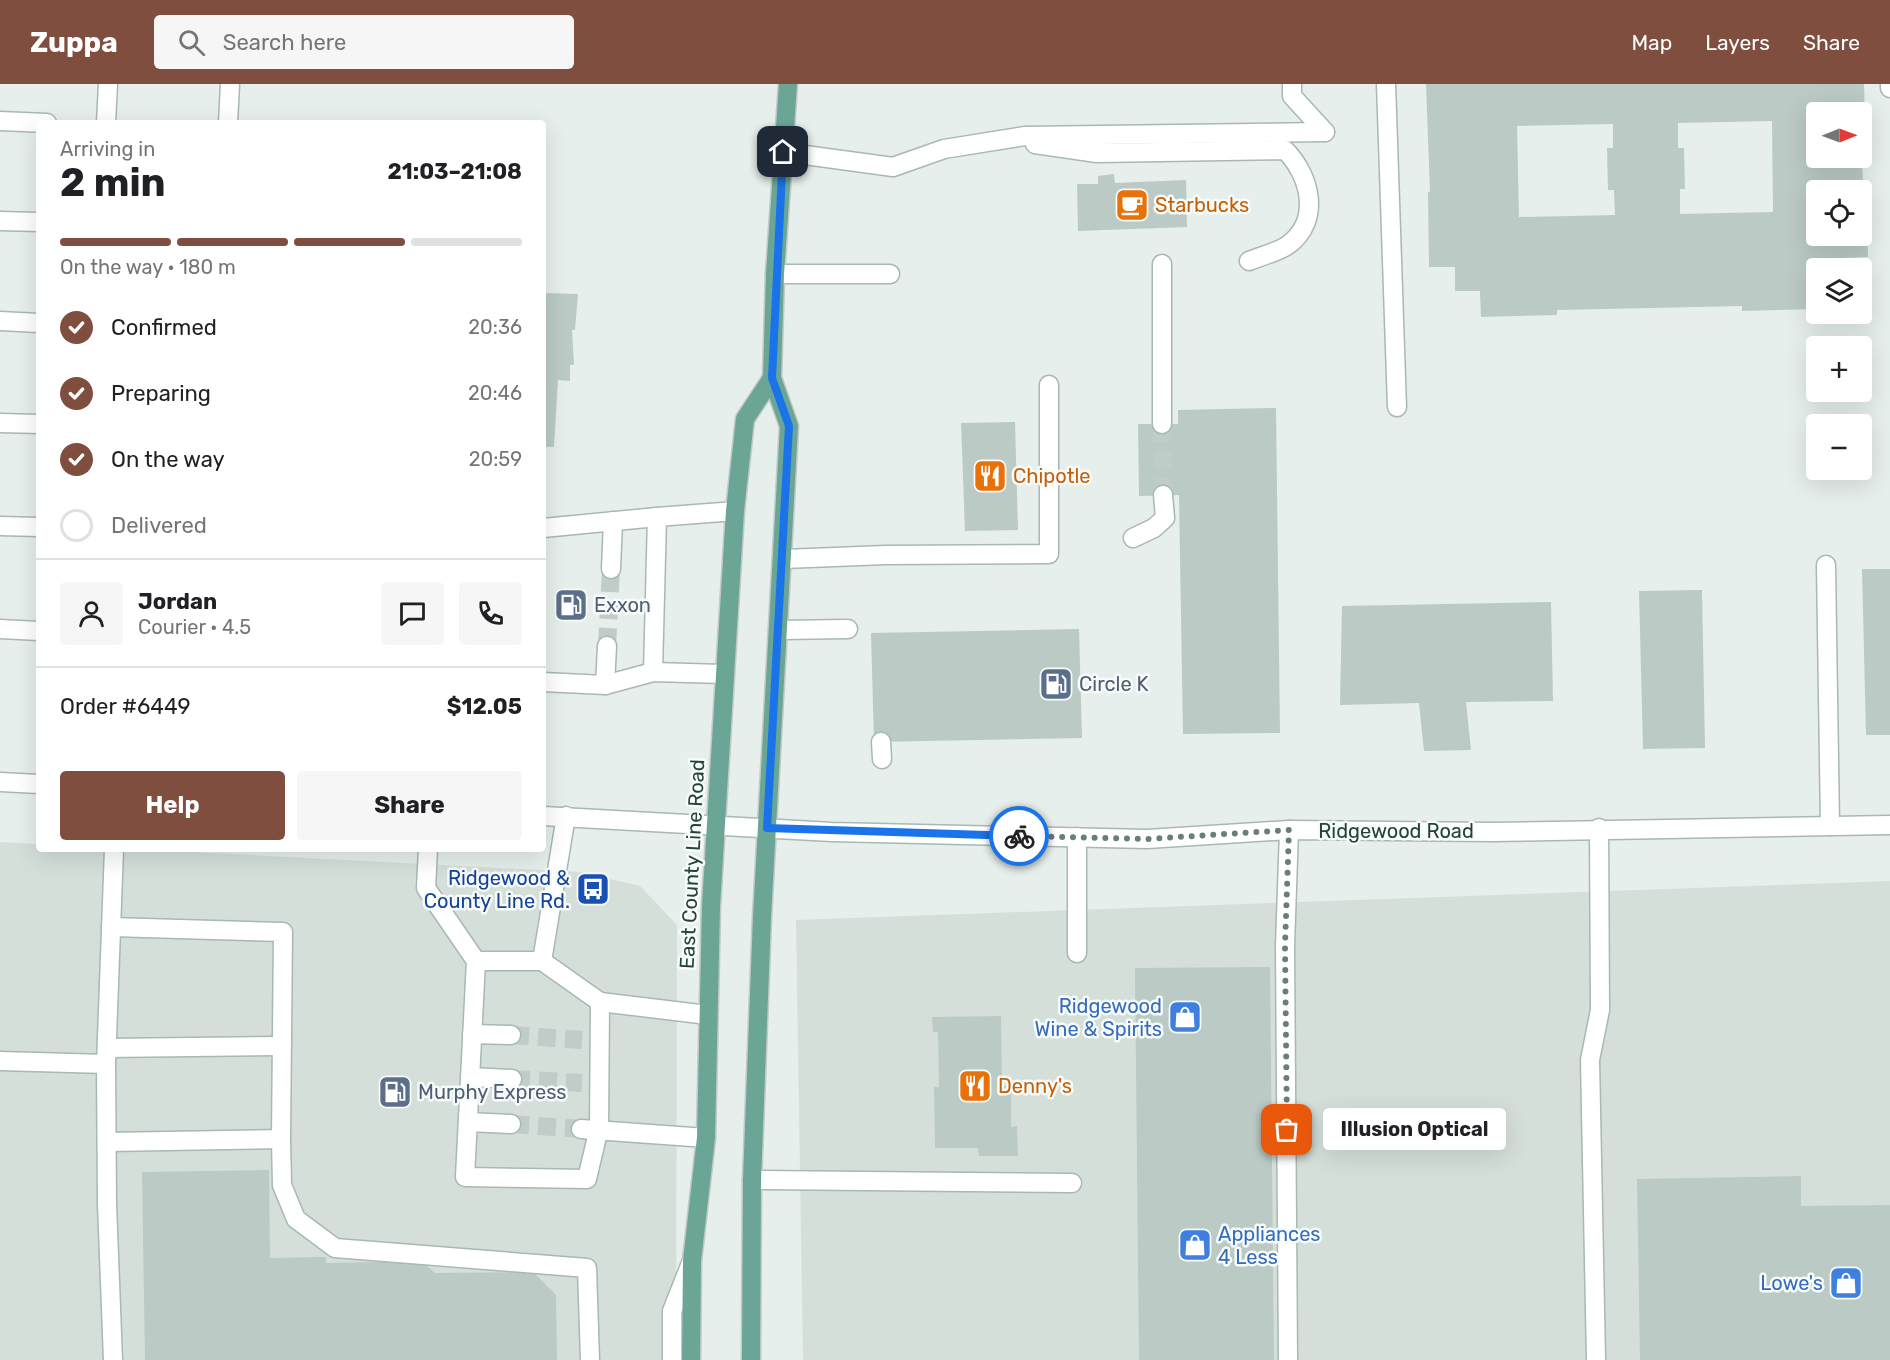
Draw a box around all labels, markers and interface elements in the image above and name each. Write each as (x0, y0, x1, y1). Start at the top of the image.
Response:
search box (154, 15, 574, 69)
text: Zuppa (30, 26, 118, 59)
icon: search (175, 26, 208, 59)
text: Search here (223, 29, 346, 56)
text: Map (1631, 30, 1672, 55)
text: Layers (1705, 30, 1770, 55)
text: Share (1803, 30, 1860, 55)
north arrow (1806, 102, 1872, 168)
map controls (1806, 102, 1872, 480)
pin (757, 126, 808, 177)
icon: home (766, 135, 799, 168)
text: Arriving in (60, 137, 155, 161)
text: 21:03–21:08 (387, 158, 522, 185)
text: 2 min (60, 160, 166, 206)
button: locate (1806, 180, 1872, 246)
cafe icon: Starbucks (1114, 187, 1150, 223)
place label: Starbucks (1155, 193, 1249, 217)
text: On the way · 180 m (60, 255, 236, 279)
button: layers (1806, 258, 1872, 324)
icon: check (60, 311, 93, 344)
text: Confirmed (111, 314, 217, 341)
text: 20:36 (468, 315, 522, 339)
button: + (1806, 336, 1872, 402)
icon: check (60, 377, 93, 410)
text: Preparing (111, 380, 211, 407)
text: 20:46 (468, 381, 522, 405)
button: − (1806, 414, 1872, 480)
icon: check (60, 443, 93, 476)
text: On the way (111, 446, 225, 473)
text: 20:59 (469, 447, 522, 471)
restaurant icon: Chipotle (972, 458, 1008, 494)
place label: Chipotle (1013, 464, 1091, 488)
text: Delivered (111, 512, 207, 539)
button: person (60, 582, 123, 645)
button: chat (381, 582, 444, 645)
button: phone (459, 582, 522, 645)
fuel station icon: Exxon (553, 587, 589, 623)
text: Jordan (138, 588, 217, 615)
place label: Exxon (594, 593, 651, 617)
text: Courier · 4.5 (138, 615, 251, 639)
fuel station icon: Circle K (1038, 666, 1074, 702)
place label: Circle K (1079, 672, 1149, 696)
text: Order #6449 (60, 693, 190, 720)
text: $12.05 (447, 693, 522, 720)
street label: East County Line Road (675, 759, 709, 969)
button: Help (60, 771, 285, 840)
button: Share (297, 771, 522, 840)
courier (989, 806, 1049, 866)
street label: Ridgewood Road (1318, 819, 1474, 843)
icon: bike (1003, 820, 1036, 853)
place label: Ridgewood & County Line Rd. (424, 866, 570, 913)
bus stop icon: Ridgewood & County Line Rd. (575, 871, 611, 907)
place label: Ridgewood Wine & Spirits (1034, 994, 1162, 1041)
shop icon: Ridgewood Wine & Spirits (1167, 999, 1203, 1035)
restaurant icon: Denny's (957, 1068, 993, 1104)
fuel station icon: Murphy Express (377, 1074, 413, 1110)
place label: Denny's (998, 1074, 1072, 1098)
place label: Murphy Express (418, 1080, 567, 1104)
pin (1261, 1104, 1312, 1155)
callout: Illusion Optical (1323, 1109, 1506, 1151)
icon: bag (1270, 1113, 1303, 1146)
text: Illusion Optical (1340, 1117, 1489, 1141)
place label: Appliances 4 Less (1218, 1222, 1321, 1269)
shop icon: Appliances 4 Less (1177, 1227, 1213, 1263)
shop icon: Lowe's (1828, 1265, 1864, 1301)
place label: Lowe's (1760, 1271, 1823, 1295)

